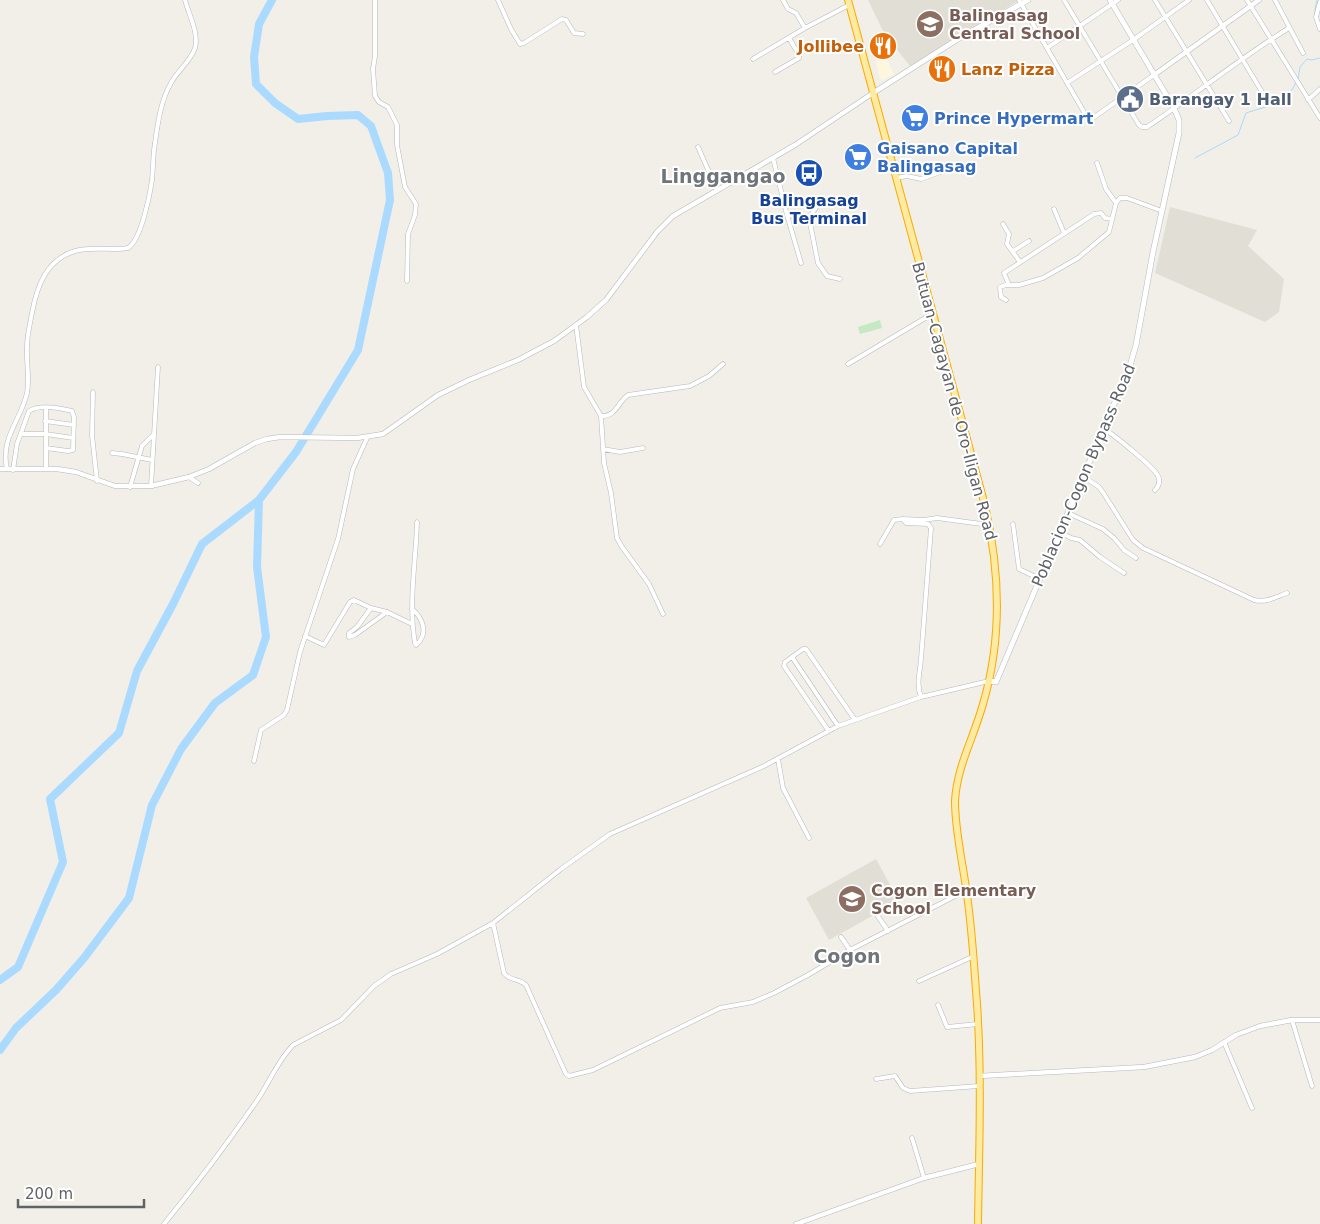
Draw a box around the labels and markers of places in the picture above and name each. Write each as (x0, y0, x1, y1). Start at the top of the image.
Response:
place label: Balingasag Central School (949, 6, 1080, 43)
school or university icon: Balingasag Central School (915, 9, 945, 39)
restaurant icon: Jollibee (868, 31, 898, 61)
place label: Jollibee (796, 37, 864, 56)
restaurant icon: Lanz Pizza (927, 54, 957, 84)
place label: Lanz Pizza (961, 60, 1055, 79)
public building icon: Barangay 1 Hall (1115, 84, 1145, 114)
place label: Barangay 1 Hall (1149, 90, 1292, 109)
supermarket icon: Prince Hypermart (900, 103, 930, 133)
place label: Prince Hypermart (934, 109, 1094, 128)
place label: Gaisano Capital Balingasag (877, 139, 1018, 176)
supermarket icon: Gaisano Capital Balingasag (843, 142, 873, 172)
bus stop icon: Balingasag Bus Terminal (794, 158, 824, 188)
place label: Balingasag Bus Terminal (751, 191, 867, 228)
place label: Cogon Elementary School (871, 881, 1037, 918)
school or university icon: Cogon Elementary School (837, 884, 867, 914)

